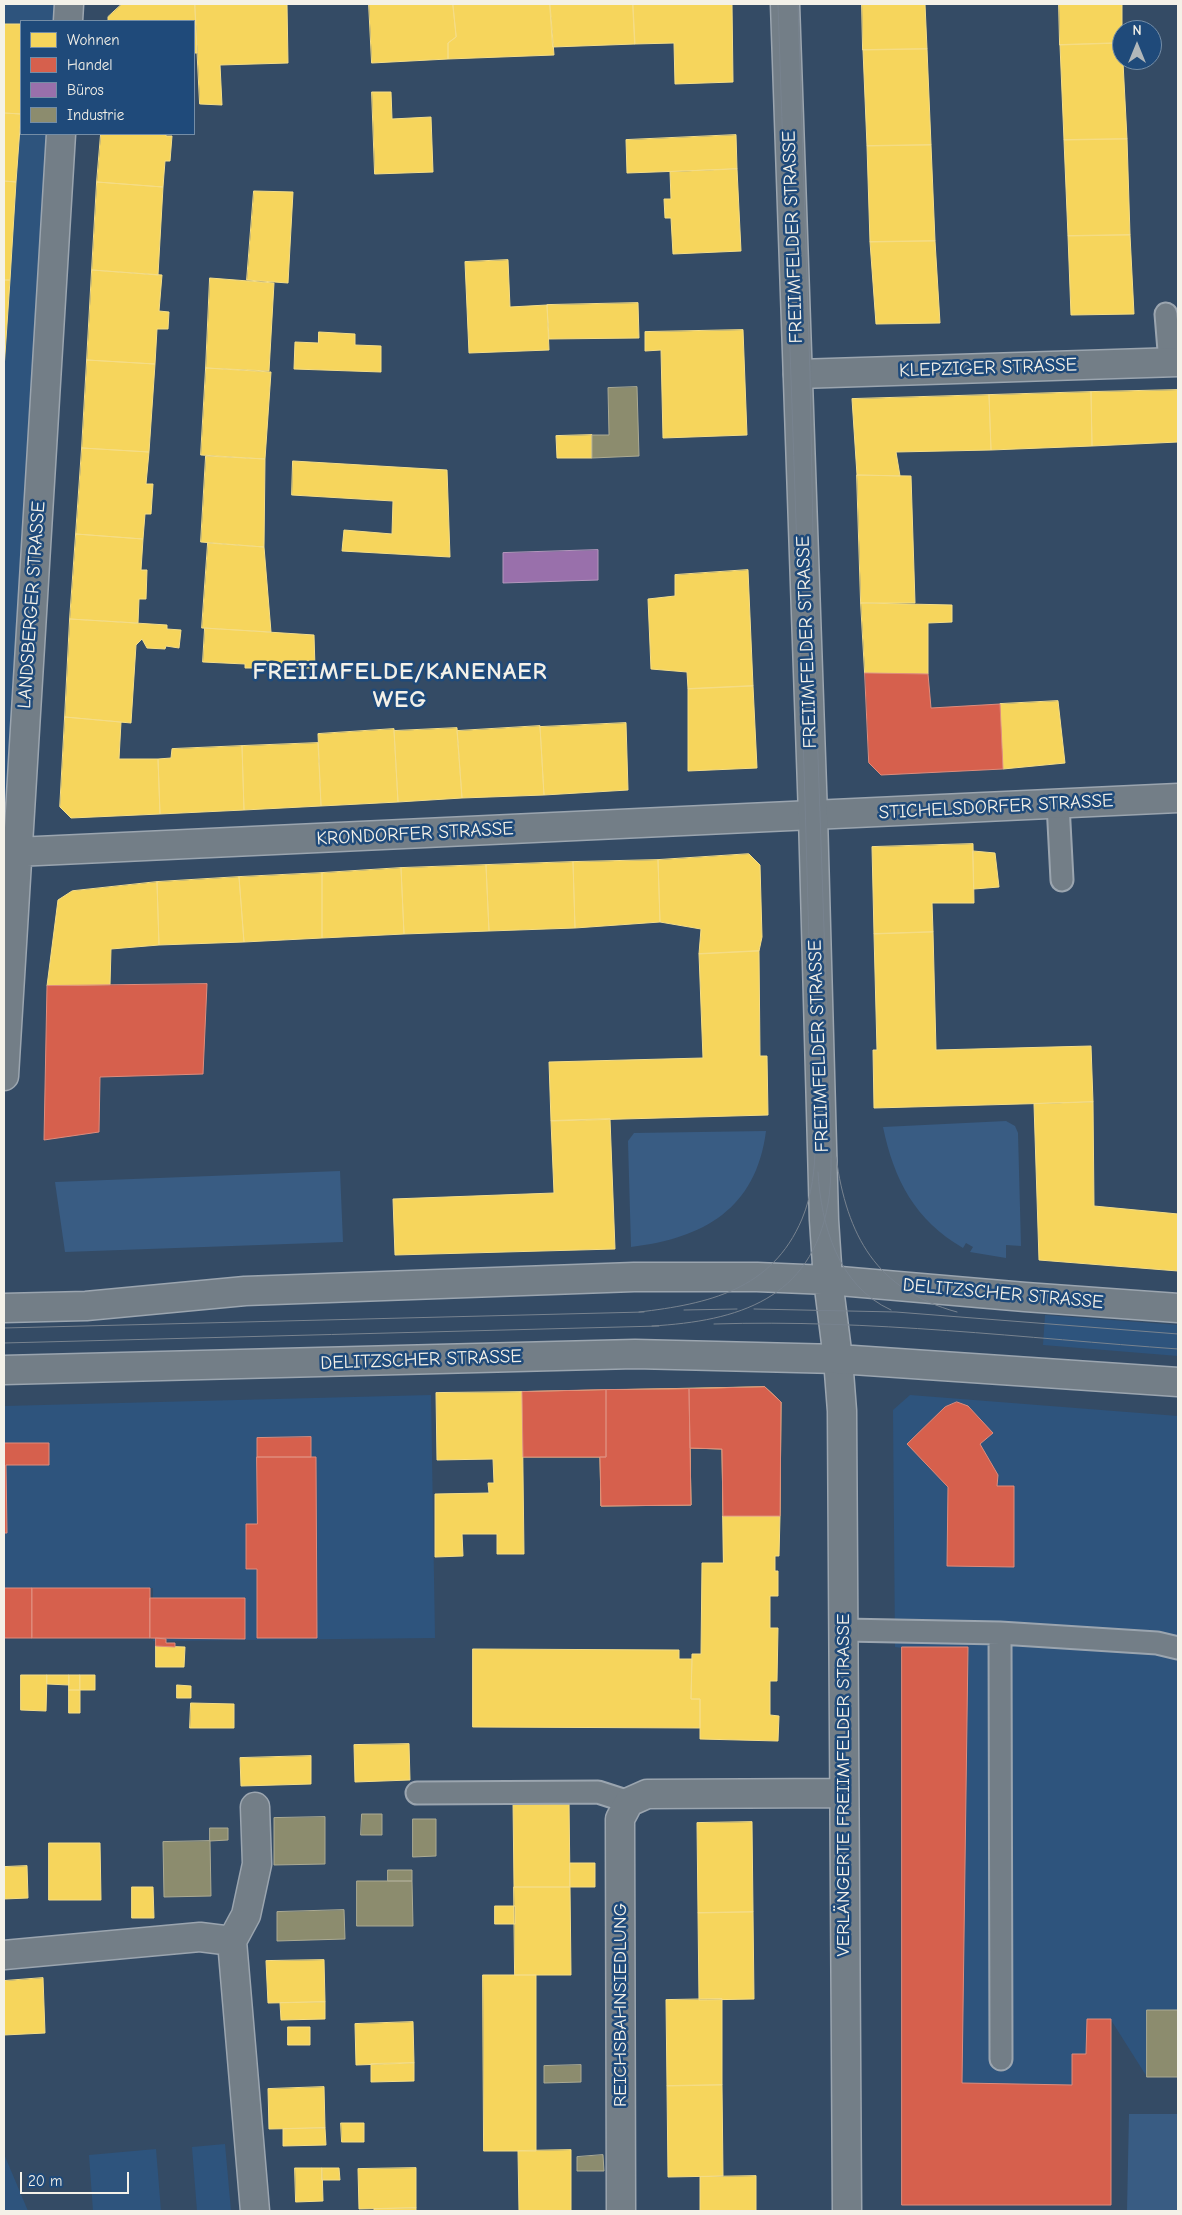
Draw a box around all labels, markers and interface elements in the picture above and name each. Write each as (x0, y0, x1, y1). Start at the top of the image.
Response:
legend (20, 20, 195, 135)
north arrow (1112, 20, 1162, 70)
text: N (1132, 22, 1142, 39)
text: Wohnen (67, 31, 120, 49)
text: Handel (67, 56, 113, 74)
text: Büros (67, 81, 104, 99)
text: Industrie (67, 106, 124, 124)
street label: FREIIMFELDER STRASSE (778, 130, 808, 344)
street label: KLEPZIGER STRASSE (899, 353, 1077, 383)
street label: LANDSBERGER STRASSE (13, 500, 51, 710)
street label: FREIIMFELDER STRASSE (792, 535, 822, 749)
district label: FREIIMFELDE/KANENAER WEG (250, 658, 550, 714)
street label: STICHELSDORFER STRASSE (878, 789, 1114, 825)
street label: KRONDORFER STRASSE (316, 817, 514, 851)
street label: FREIIMFELDER STRASSE (804, 939, 834, 1153)
street label: DELITZSCHER STRASSE (902, 1274, 1104, 1314)
street label: DELITZSCHER STRASSE (320, 1345, 522, 1375)
street label: VERLÄNGERTE FREIIMFELDER STRASSE (833, 1614, 855, 1956)
street label: REICHSBAHNSIEDLUNG (610, 1903, 632, 2107)
scale bar (22, 2162, 131, 2194)
text: 20 m (28, 2172, 62, 2190)

